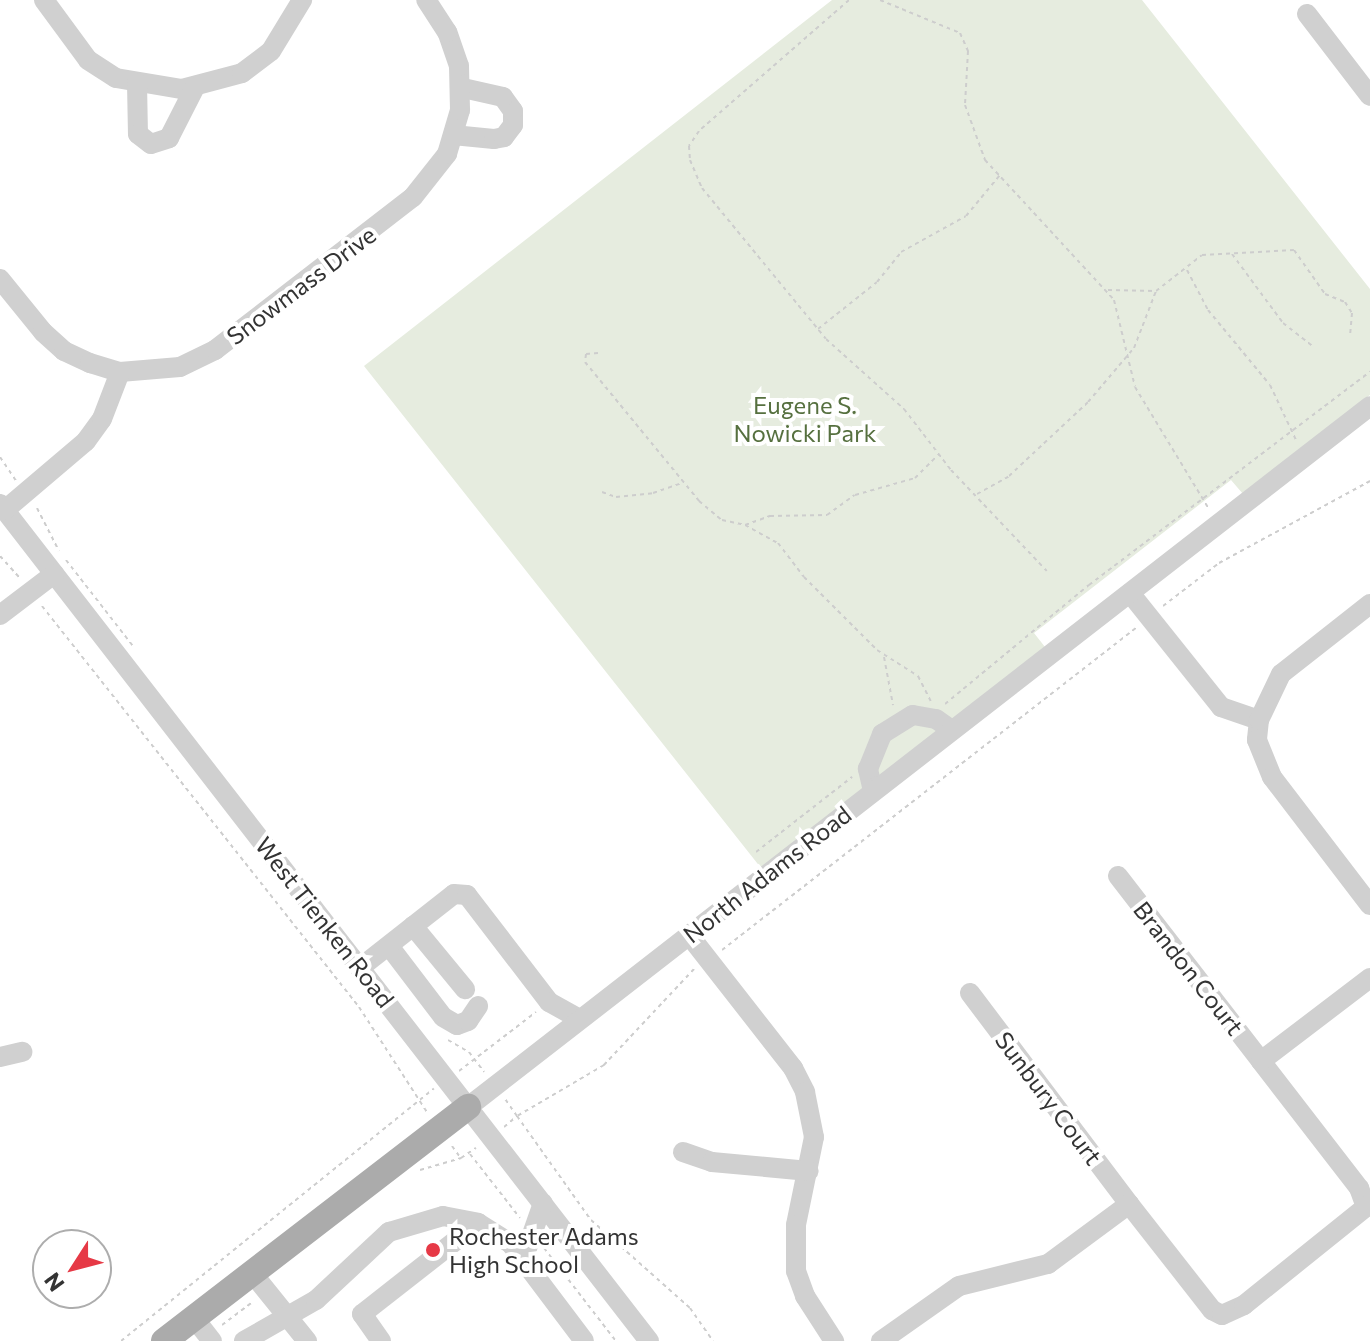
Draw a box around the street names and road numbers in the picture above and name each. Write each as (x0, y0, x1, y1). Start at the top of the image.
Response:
street label: Snowmass Drive (221, 220, 381, 350)
street label: North Adams Road (677, 800, 857, 948)
street label: West Tienken Road (250, 831, 400, 1013)
street label: Brandon Court (1128, 896, 1250, 1040)
street label: Sunbury Court (990, 1026, 1108, 1170)

